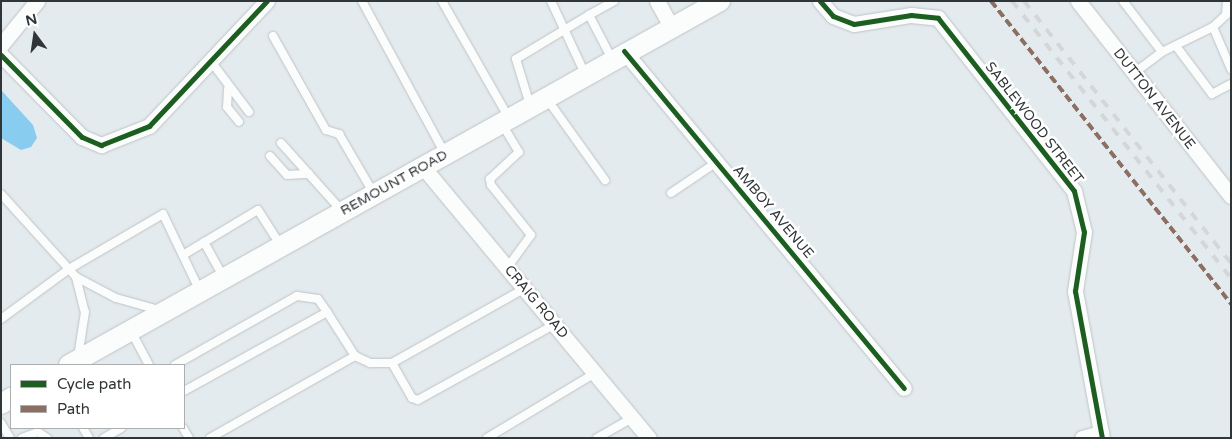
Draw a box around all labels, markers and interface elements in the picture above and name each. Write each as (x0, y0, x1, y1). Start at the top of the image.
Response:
north arrow (10, 10, 60, 60)
text: N (24, 10, 39, 30)
street label: DUTTON AVENUE (1109, 45, 1199, 153)
street label: SABLEWOOD STREET (981, 59, 1087, 187)
street label: REMOUNT ROAD (337, 147, 451, 219)
street label: AMBOY AVENUE (729, 162, 817, 262)
street label: CRAIG ROAD (500, 262, 572, 342)
legend (10, 364, 185, 429)
text: Cycle path (57, 375, 131, 393)
text: Path (57, 400, 90, 418)

